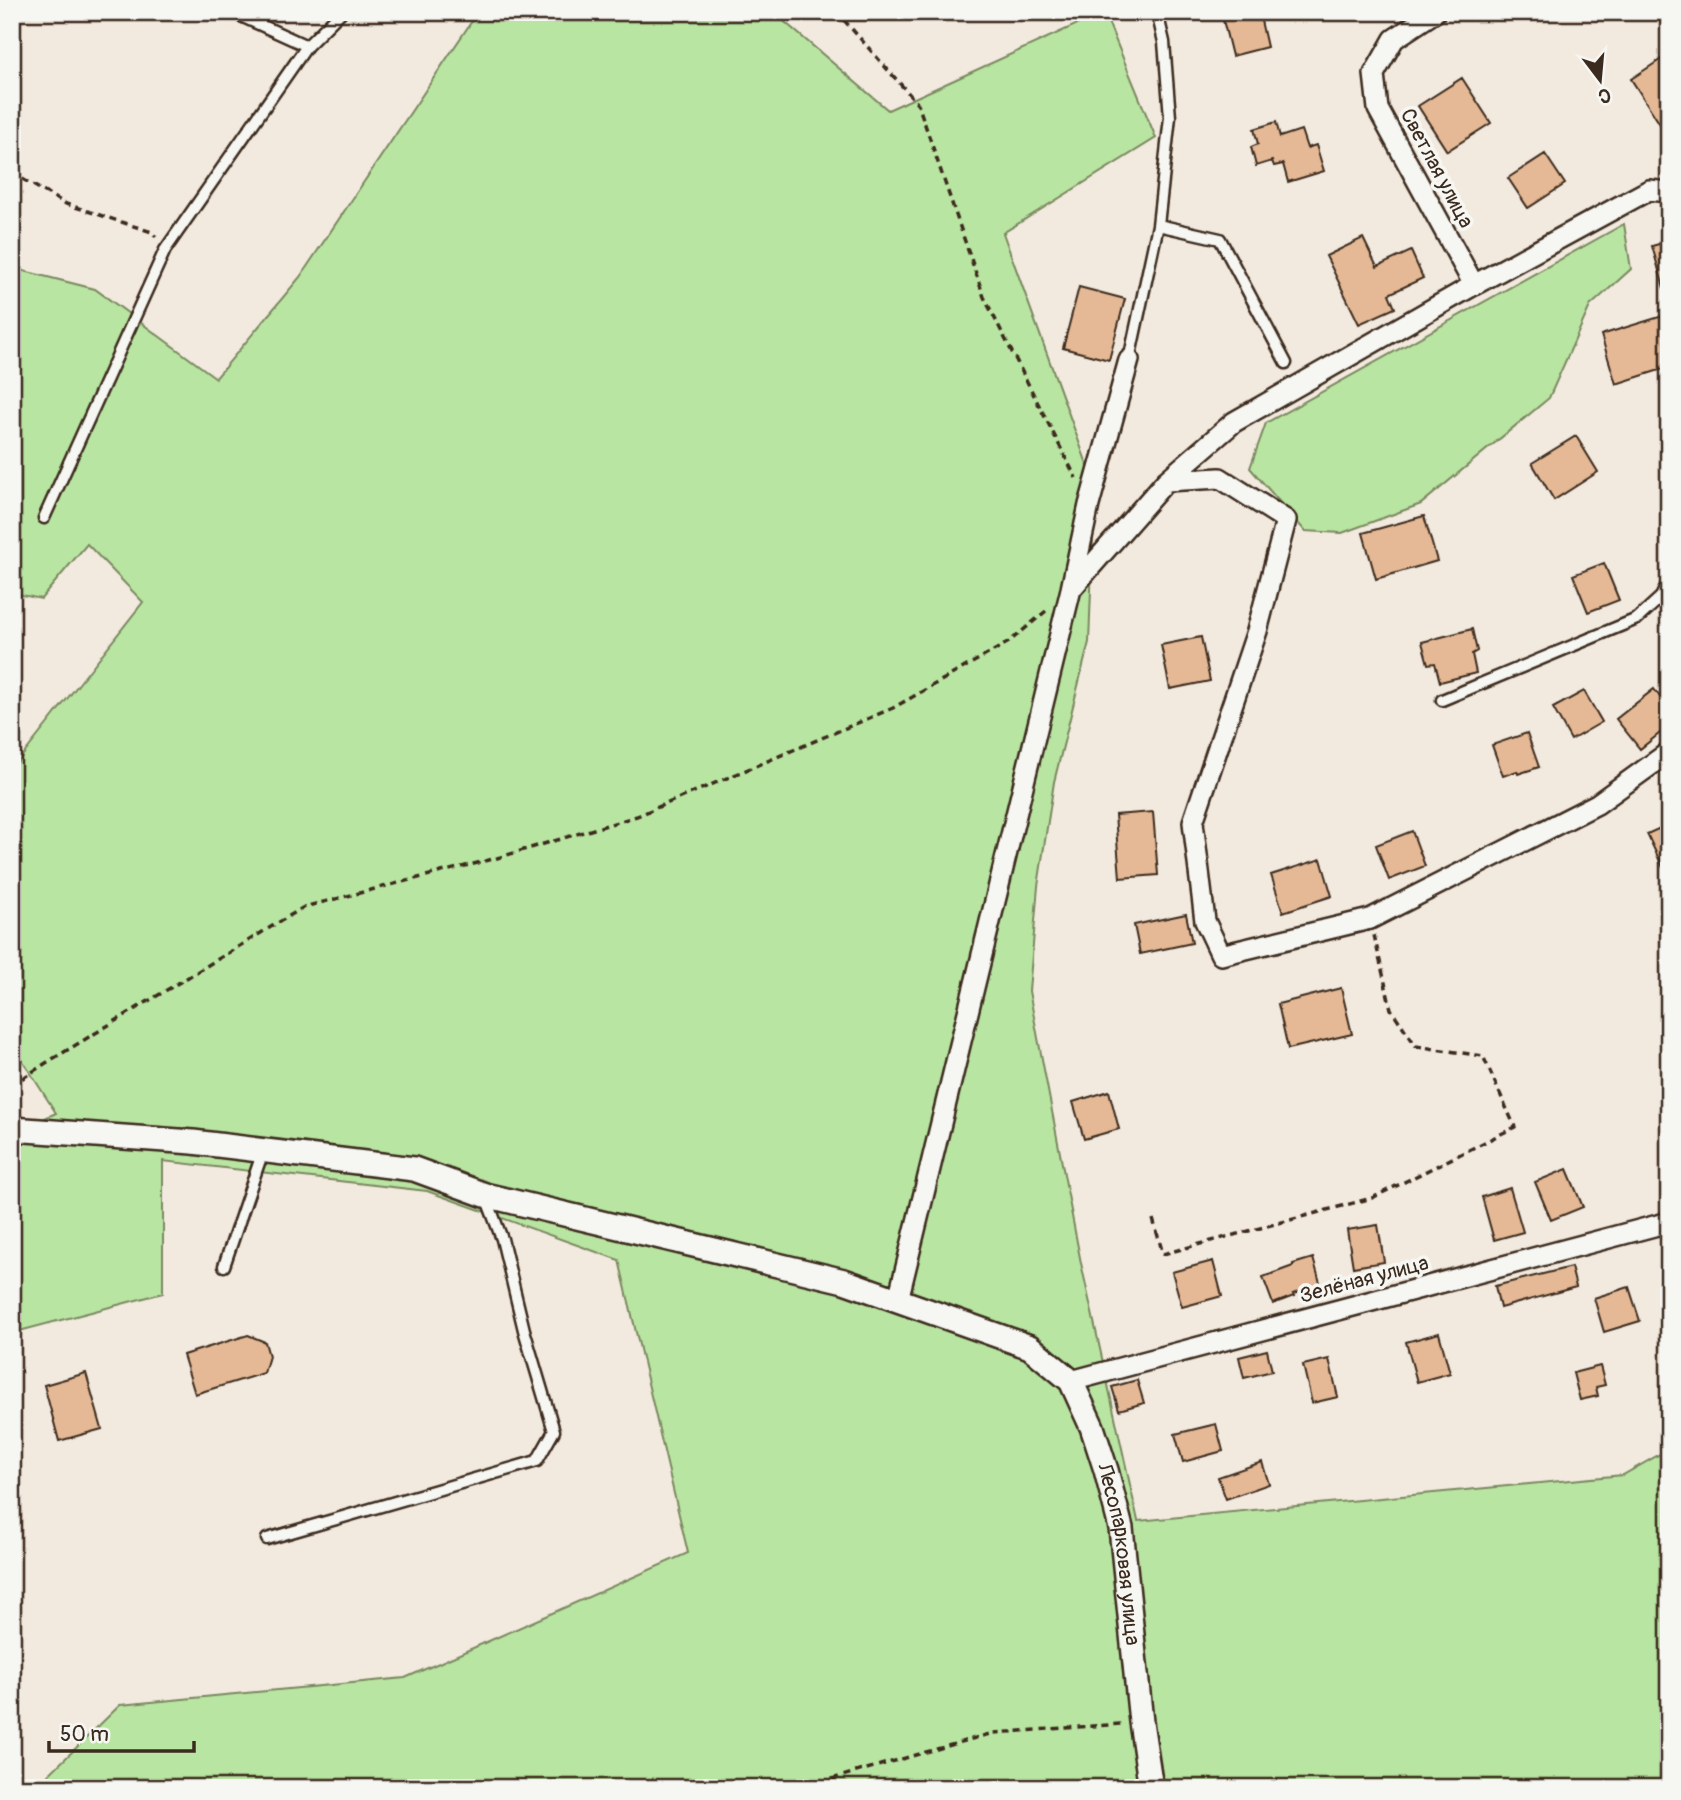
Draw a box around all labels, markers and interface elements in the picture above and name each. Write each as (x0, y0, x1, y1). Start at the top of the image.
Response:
north arrow (1566, 46, 1636, 116)
text: С (1595, 82, 1613, 109)
street label: Светлая улица (1394, 104, 1479, 233)
street label: Зелёная улица (1297, 1249, 1432, 1310)
street label: Лесопарковая улица (1090, 1459, 1146, 1647)
scale bar (49, 1709, 194, 1753)
text: 50 m (60, 1721, 109, 1748)

